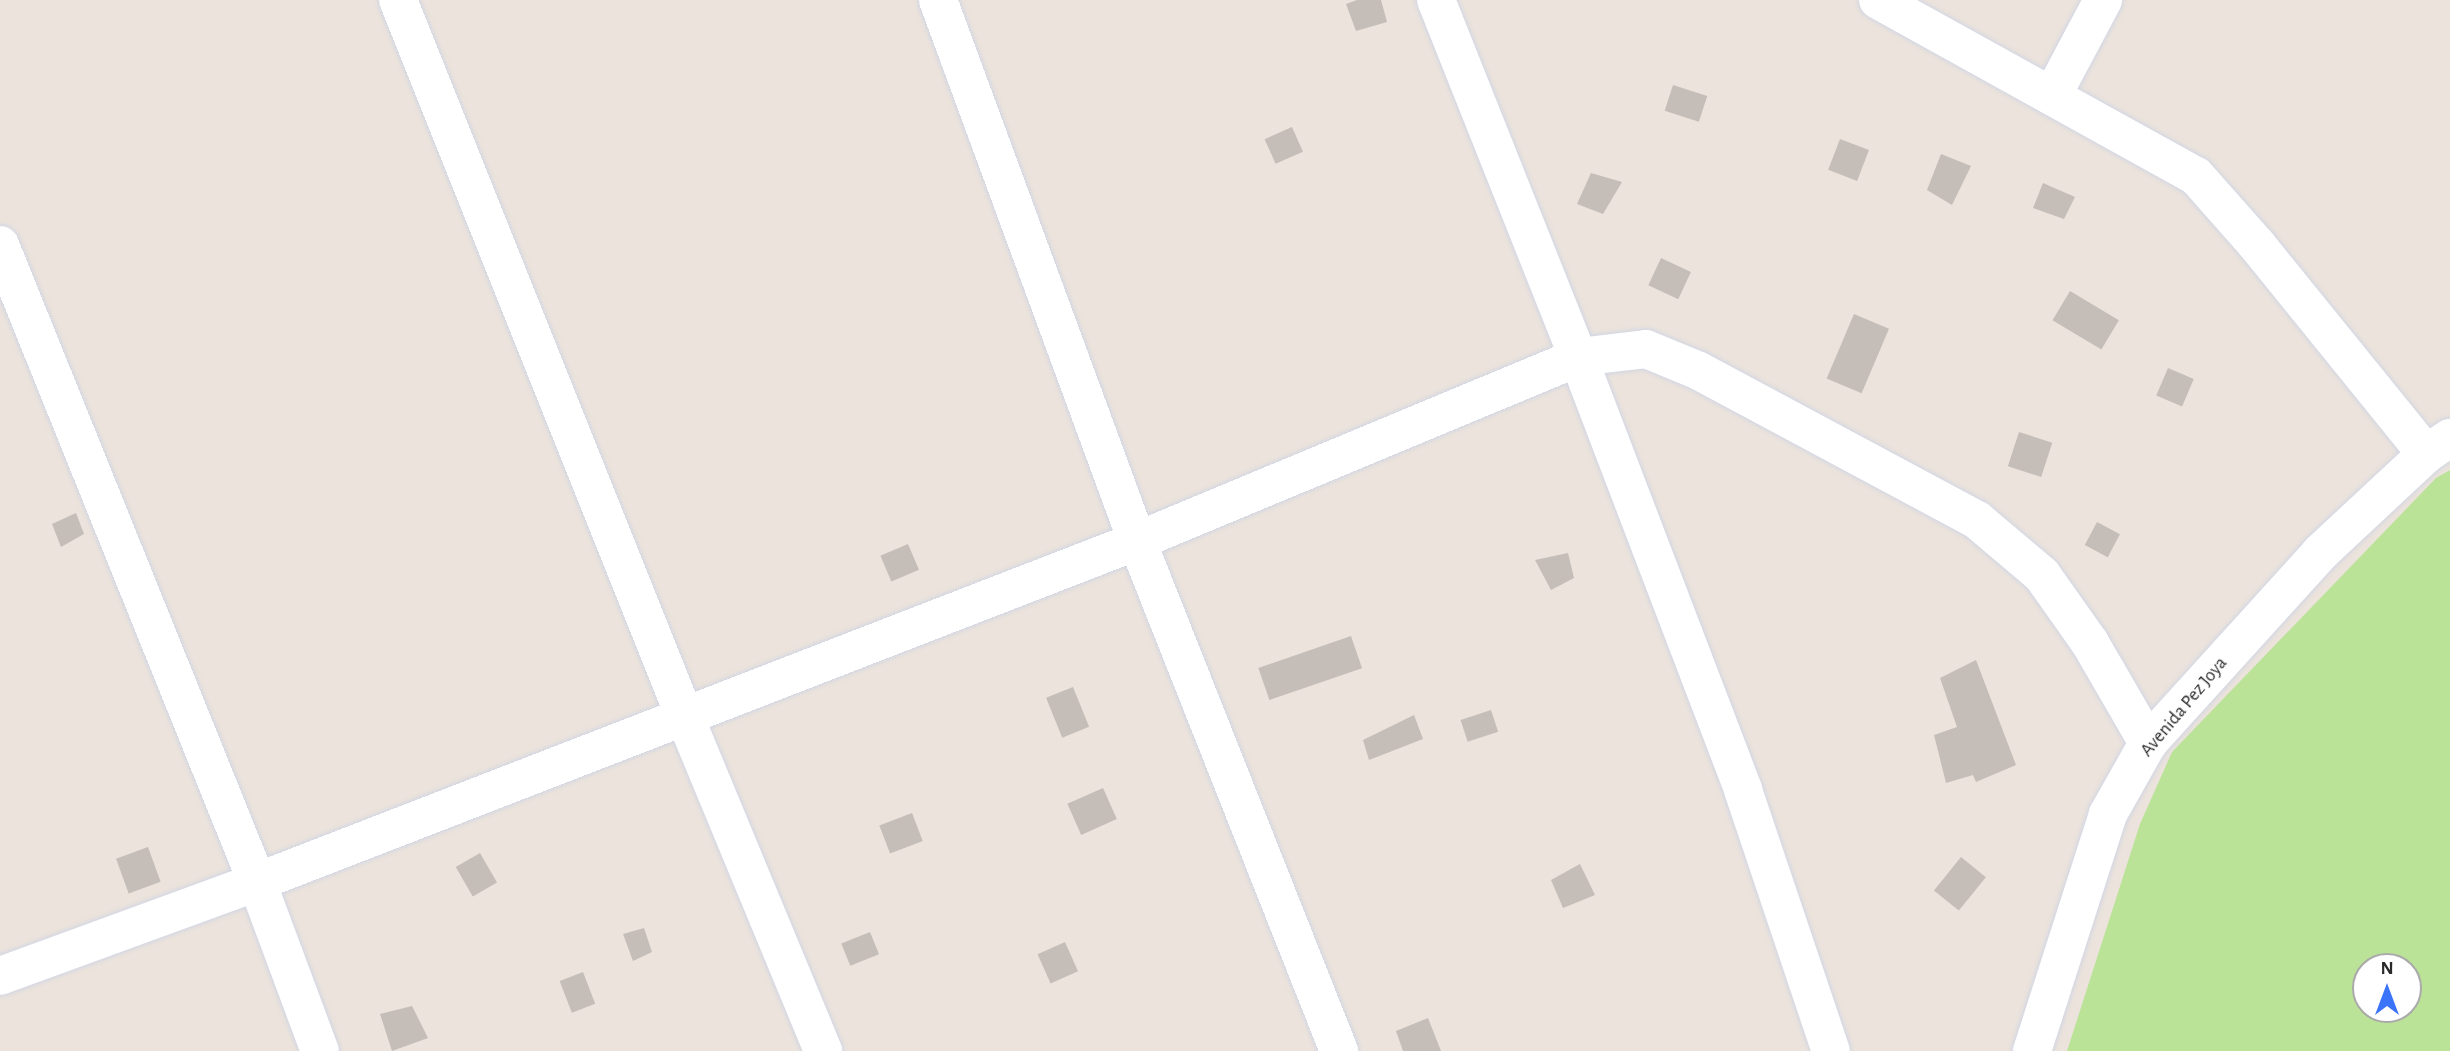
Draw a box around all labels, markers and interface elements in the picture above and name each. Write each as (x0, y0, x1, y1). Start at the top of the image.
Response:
street label: Avenida Pez Joya (2136, 652, 2232, 762)
north arrow (2352, 953, 2422, 1023)
text: N (2380, 959, 2394, 978)

